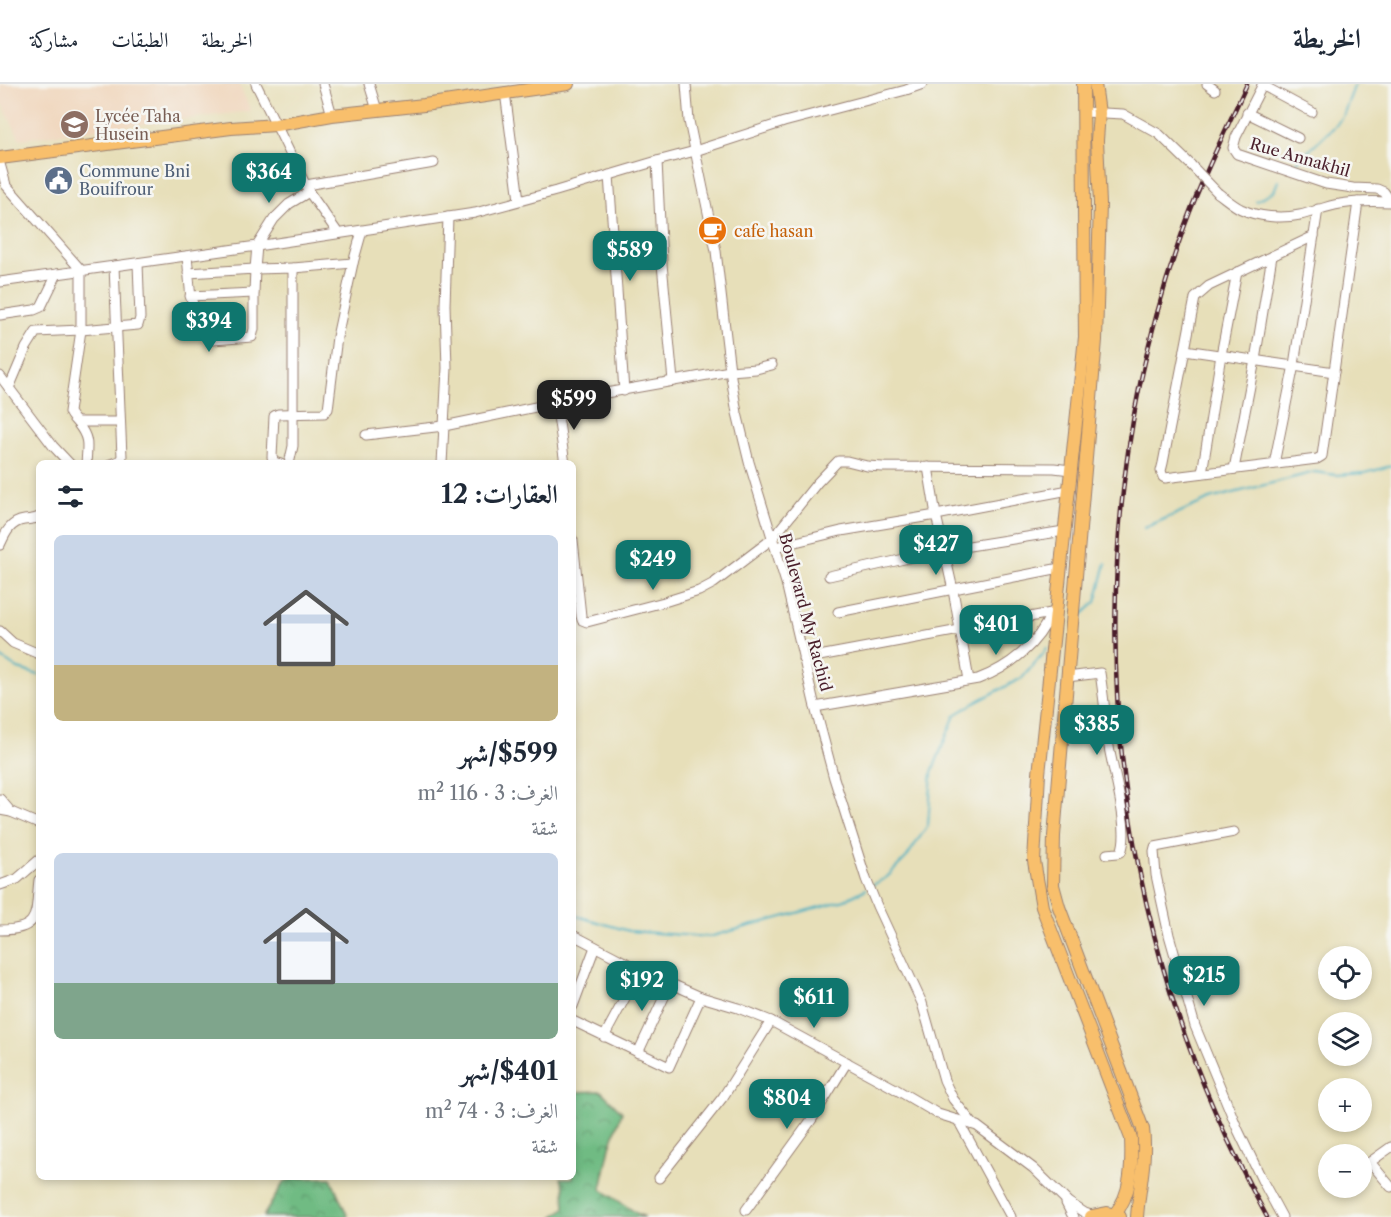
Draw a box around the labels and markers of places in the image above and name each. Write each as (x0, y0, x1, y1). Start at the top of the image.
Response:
place label: Lycée Taha Husein (95, 106, 181, 144)
school or university icon: Lycée Taha Husein (58, 109, 90, 141)
pin: $364 (233, 153, 305, 204)
place label: Commune Bni Bouifrour (79, 161, 190, 199)
public building icon: Commune Bni Bouifrour (42, 164, 74, 196)
cafe icon: cafe hasan (697, 215, 729, 247)
place label: cafe hasan (734, 221, 813, 241)
pin: $589 (594, 231, 666, 282)
pin: $394 (173, 302, 245, 353)
pin: $599 (538, 380, 610, 431)
pin: $427 (900, 525, 972, 576)
pin: $249 (617, 540, 689, 591)
pin: $401 (960, 605, 1032, 656)
pin: $385 (1061, 705, 1133, 756)
pin: $215 (1168, 956, 1240, 1007)
pin: $192 (606, 961, 678, 1012)
pin: $611 (778, 978, 850, 1029)
pin: $804 (751, 1079, 823, 1130)

